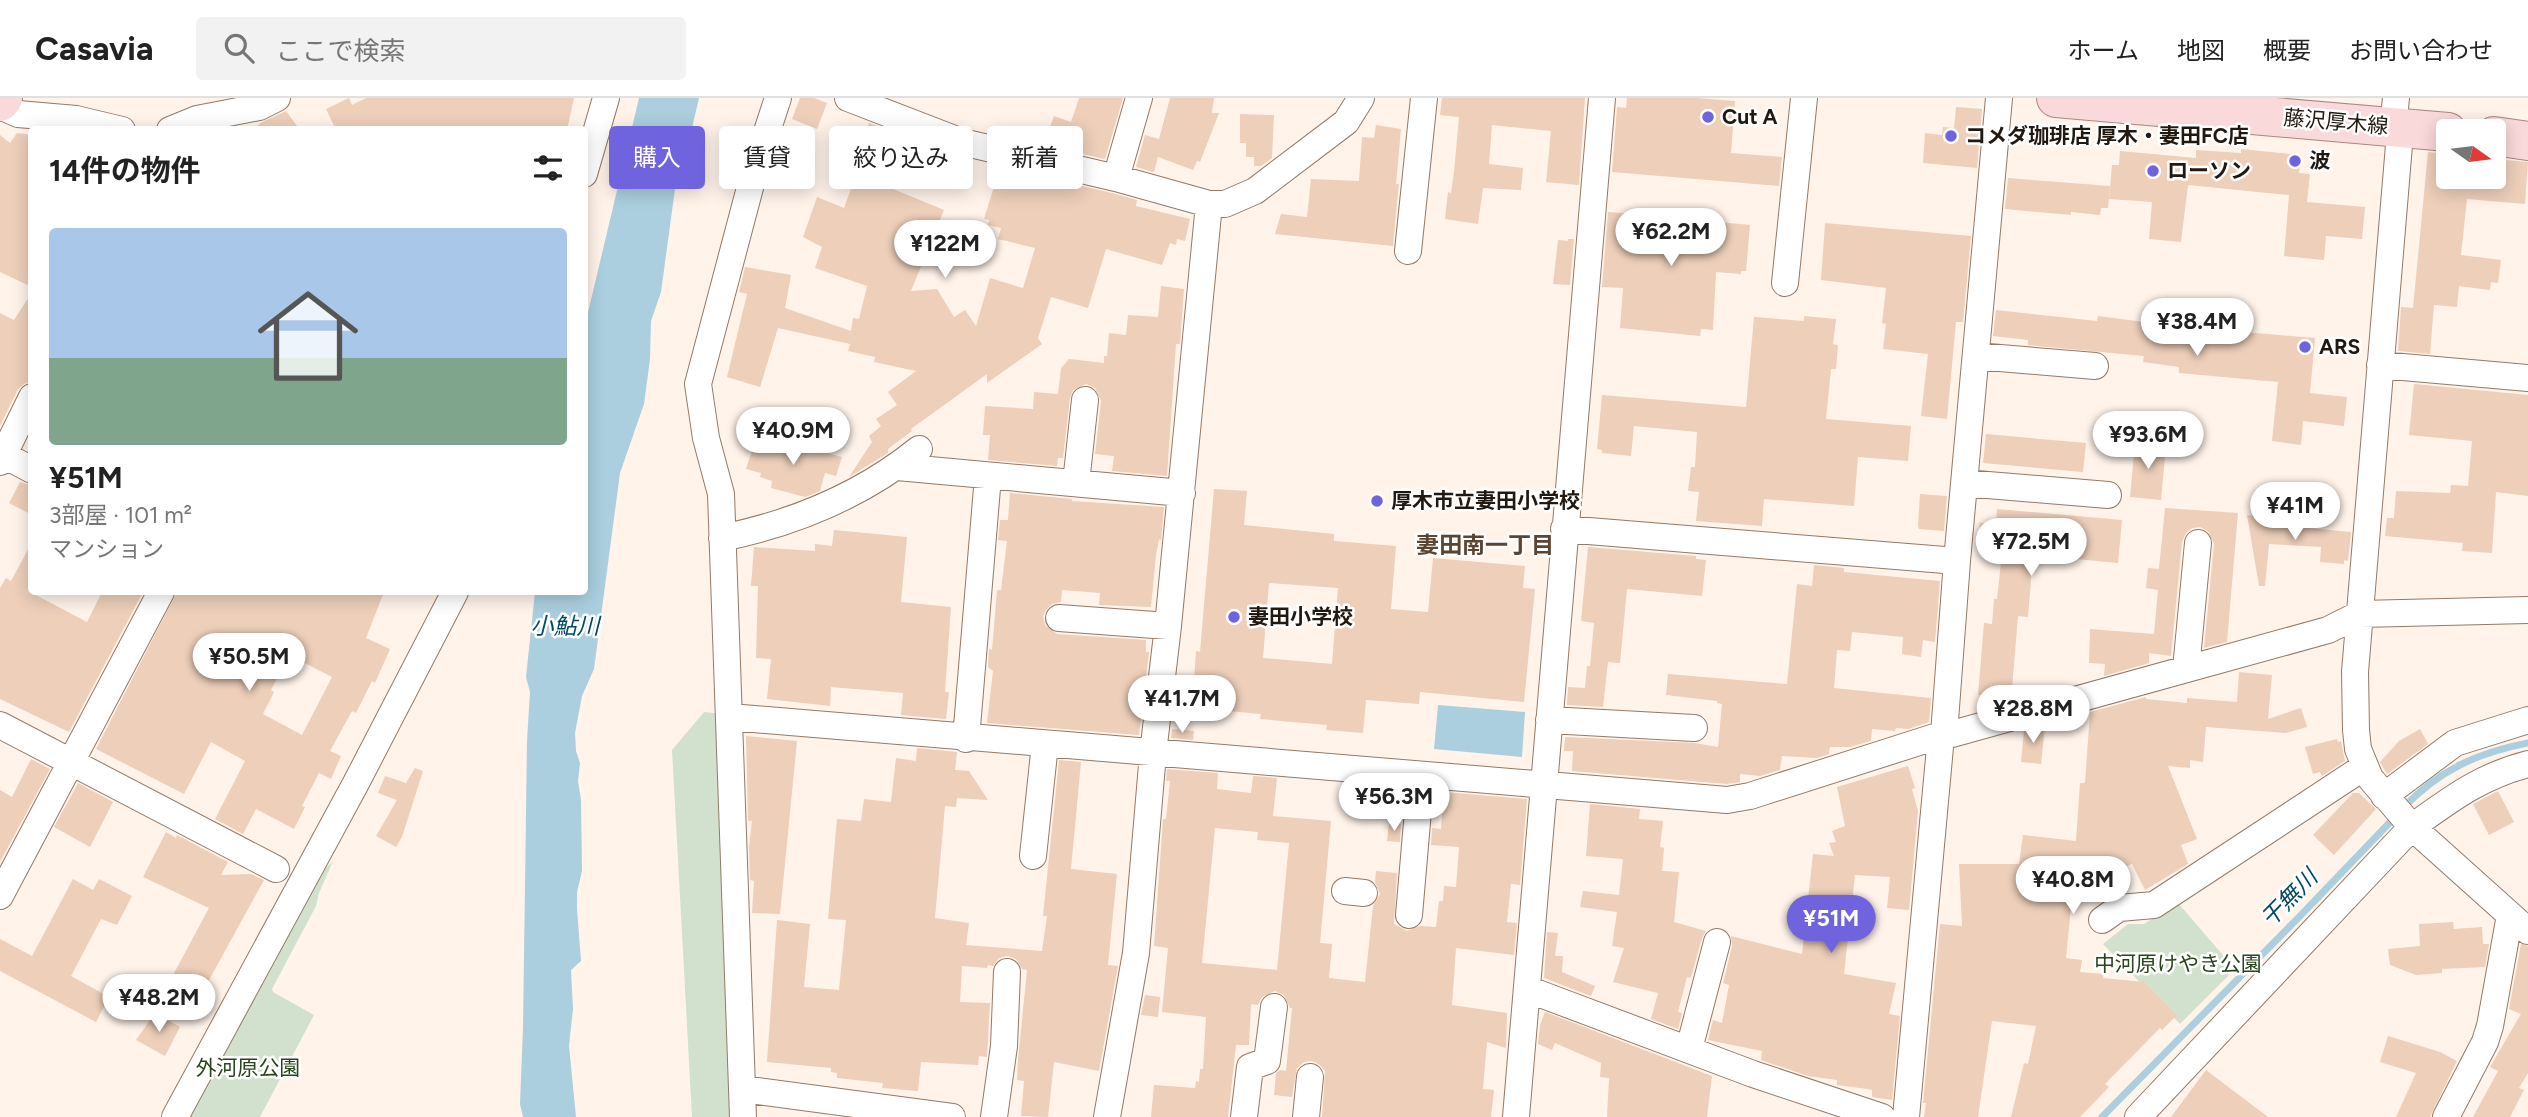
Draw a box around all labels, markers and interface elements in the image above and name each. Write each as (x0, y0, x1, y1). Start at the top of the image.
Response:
search box (196, 17, 686, 80)
text: Casavia (35, 29, 154, 68)
icon: search (220, 29, 258, 67)
text: ここで検索 (276, 35, 406, 67)
text: ホーム (2068, 36, 2139, 65)
text: 地図 (2177, 36, 2225, 65)
text: 概要 (2263, 36, 2311, 65)
text: お問い合わせ (2349, 36, 2493, 65)
place label: Cut A (1722, 104, 1778, 129)
street label: 藤沢厚木線 (2283, 104, 2389, 139)
marker: Cut A (1700, 109, 1716, 125)
north arrow (2436, 119, 2506, 189)
map controls (2436, 119, 2506, 189)
place label: コメダ珈琲店 厚木・妻田FC店 (1965, 123, 2249, 148)
chip: 購入 (609, 126, 705, 189)
chip: 賃貸 (719, 126, 815, 189)
chip: 絞り込み (829, 126, 973, 189)
chip: 新着 (987, 126, 1083, 189)
marker: コメダ珈琲店 厚木・妻田FC店 (1943, 128, 1959, 144)
place label: 波 (2309, 148, 2330, 173)
icon: filters (529, 149, 567, 187)
text: 14件の物件 (49, 152, 201, 189)
marker: 波 (2287, 153, 2303, 169)
place label: ローソン (2167, 158, 2251, 183)
marker: ローソン (2145, 163, 2161, 179)
pin: ¥62.2M (1614, 208, 1728, 268)
text: ¥62.2M (1631, 217, 1711, 245)
pin: ¥122M (896, 220, 994, 280)
text: ¥122M (910, 229, 980, 257)
icon: home (245, 273, 371, 399)
pin: ¥38.4M (2140, 299, 2254, 358)
text: ¥38.4M (2157, 307, 2237, 335)
place label: ARS (2319, 334, 2360, 359)
marker: ARS (2297, 339, 2313, 355)
pin: ¥40.9M (736, 408, 850, 467)
pin: ¥93.6M (2091, 412, 2205, 471)
text: ¥40.9M (752, 416, 834, 444)
text: ¥93.6M (2109, 420, 2187, 448)
text: ¥51M (49, 459, 123, 496)
pin: ¥41M (2254, 482, 2336, 542)
place label: 厚木市立妻田小学校 (1391, 488, 1580, 513)
text: ¥41M (2266, 491, 2324, 519)
marker: 厚木市立妻田小学校 (1369, 493, 1385, 509)
text: 3部屋 · 101 m² (49, 501, 192, 529)
pin: ¥72.5M (1974, 518, 2088, 578)
text: ¥72.5M (1992, 527, 2070, 555)
district label: 妻田南一丁目 (1416, 531, 1554, 559)
text: マンション (49, 535, 164, 563)
place label: 妻田小学校 (1248, 604, 1353, 629)
marker: 妻田小学校 (1226, 609, 1242, 625)
water label: 小鮎川 (531, 612, 603, 640)
pin: ¥50.5M (192, 634, 306, 693)
text: ¥50.5M (209, 642, 289, 670)
pin: ¥41.7M (1125, 676, 1239, 735)
text: ¥41.7M (1144, 684, 1220, 712)
pin: ¥28.8M (1976, 686, 2090, 745)
text: ¥28.8M (1993, 694, 2073, 722)
pin: ¥56.3M (1337, 774, 1451, 833)
text: ¥56.3M (1355, 782, 1433, 810)
pin: ¥40.8M (2016, 856, 2130, 916)
water label: 干無川 (2255, 861, 2325, 933)
text: ¥40.8M (2032, 865, 2114, 893)
pin: ¥51M (1790, 896, 1872, 955)
text: ¥51M (1803, 904, 1859, 932)
park label: 中河原けやき公園 (2094, 951, 2262, 976)
pin: ¥48.2M (102, 974, 216, 1034)
text: ¥48.2M (118, 983, 200, 1011)
park label: 外河原公園 (196, 1055, 301, 1080)

